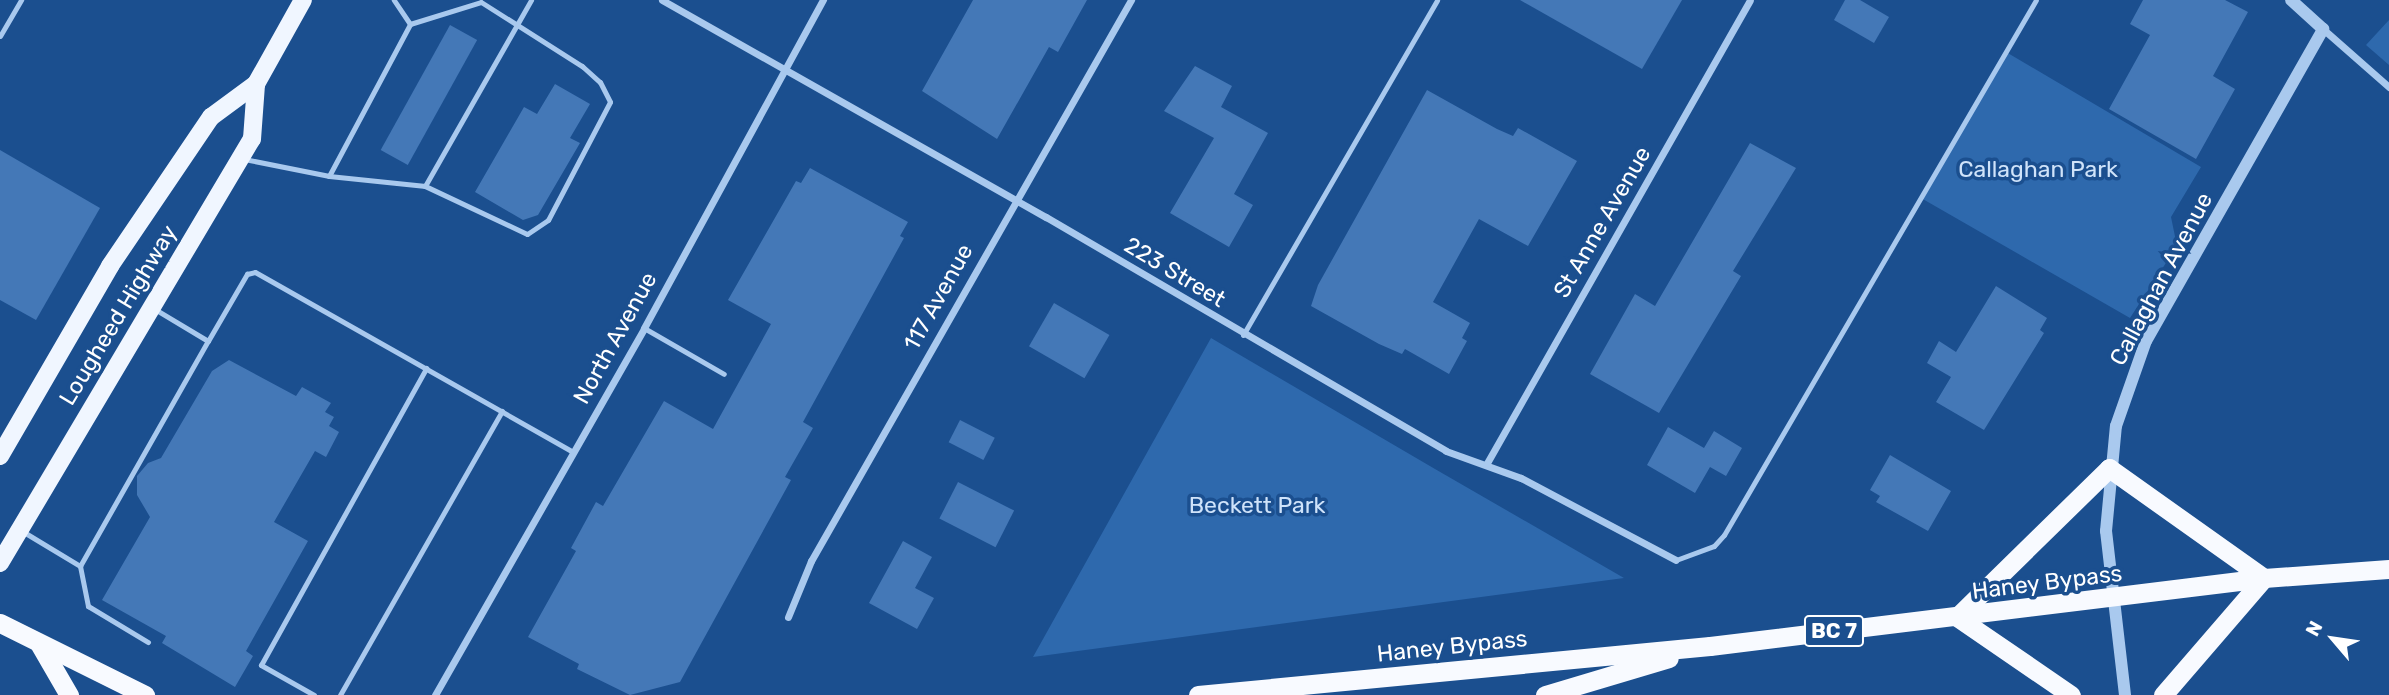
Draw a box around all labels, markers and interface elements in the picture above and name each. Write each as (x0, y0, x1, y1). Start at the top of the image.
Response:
street label: St Anne Avenue (1547, 141, 1657, 303)
park label: Callaghan Park (1958, 155, 2118, 183)
street label: Callaghan Avenue (2104, 188, 2218, 370)
street label: Lougheed Highway (53, 220, 183, 410)
street label: 223 Street (1119, 231, 1231, 313)
street label: 117 Avenue (897, 239, 979, 355)
street label: North Avenue (567, 267, 663, 409)
park label: Beckett Park (1189, 491, 1325, 519)
street label: Haney Bypass (1970, 559, 2124, 605)
north arrow (2298, 604, 2368, 674)
road number: BC 7 (1802, 614, 1866, 648)
text: N (2301, 617, 2328, 640)
street label: Haney Bypass (1375, 624, 1529, 668)

